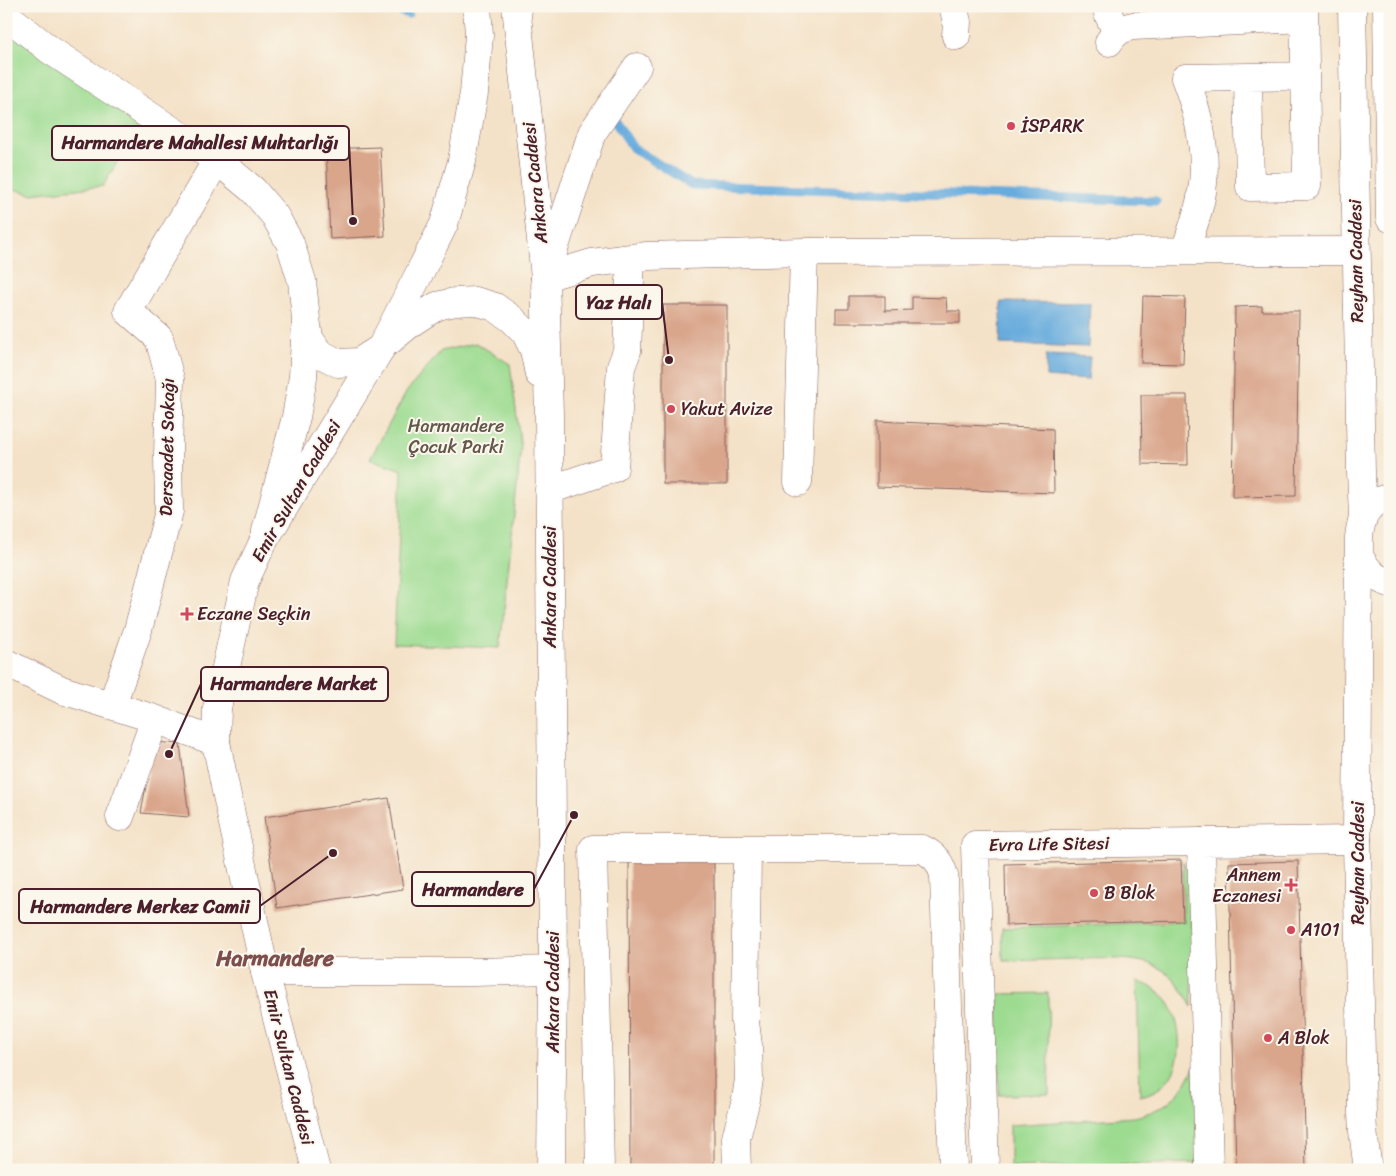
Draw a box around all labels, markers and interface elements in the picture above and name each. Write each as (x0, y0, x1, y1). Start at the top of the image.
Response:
place label: İSPARK (1020, 110, 1085, 142)
street label: Ankara Caddesi (513, 120, 557, 246)
marker: İSPARK (1005, 120, 1017, 132)
callout: Harmandere Mahallesi Muhtarlığı (52, 126, 349, 160)
text: Harmandere Mahallesi Muhtarlığı (61, 126, 338, 159)
street label: Reyhan Caddesi (1339, 198, 1373, 323)
callout: Yaz Halı (576, 285, 662, 319)
text: Yaz Halı (586, 286, 652, 319)
street label: Dersaadet Sokağı (150, 378, 184, 516)
place label: Yakut Avize (681, 393, 773, 425)
marker: Yakut Avize (665, 403, 677, 415)
park label: Harmandere Çocuk Parki (408, 410, 505, 463)
street label: Emir Sultan Caddesi (242, 413, 350, 568)
street label: Ankara Caddesi (534, 525, 566, 649)
place label: Eczane Seçkin (197, 598, 311, 630)
marker: Eczane Seçkin (181, 608, 193, 620)
callout: Harmandere Market (201, 667, 388, 701)
text: Harmandere Market (209, 667, 378, 700)
street label: Reyhan Caddesi (1342, 800, 1374, 925)
street label: Evra Life Sitesi (988, 827, 1111, 861)
place label: Annem Eczanesi (1212, 859, 1282, 912)
callout: Harmandere (412, 872, 534, 906)
text: Harmandere (421, 873, 524, 906)
place label: B Blok (1104, 877, 1156, 909)
marker: Annem Eczanesi (1285, 879, 1297, 891)
marker: B Blok (1088, 887, 1100, 899)
callout: Harmandere Merkez Camii (19, 889, 260, 923)
text: Harmandere Merkez Camii (29, 890, 251, 923)
place label: A101 (1300, 914, 1340, 946)
marker: A101 (1285, 924, 1297, 936)
street label: Ankara Caddesi (537, 930, 569, 1054)
district label: Harmandere (215, 939, 335, 978)
street label: Emir Sultan Caddesi (254, 986, 324, 1149)
place label: A Blok (1277, 1022, 1330, 1054)
marker: A Blok (1262, 1032, 1274, 1044)

